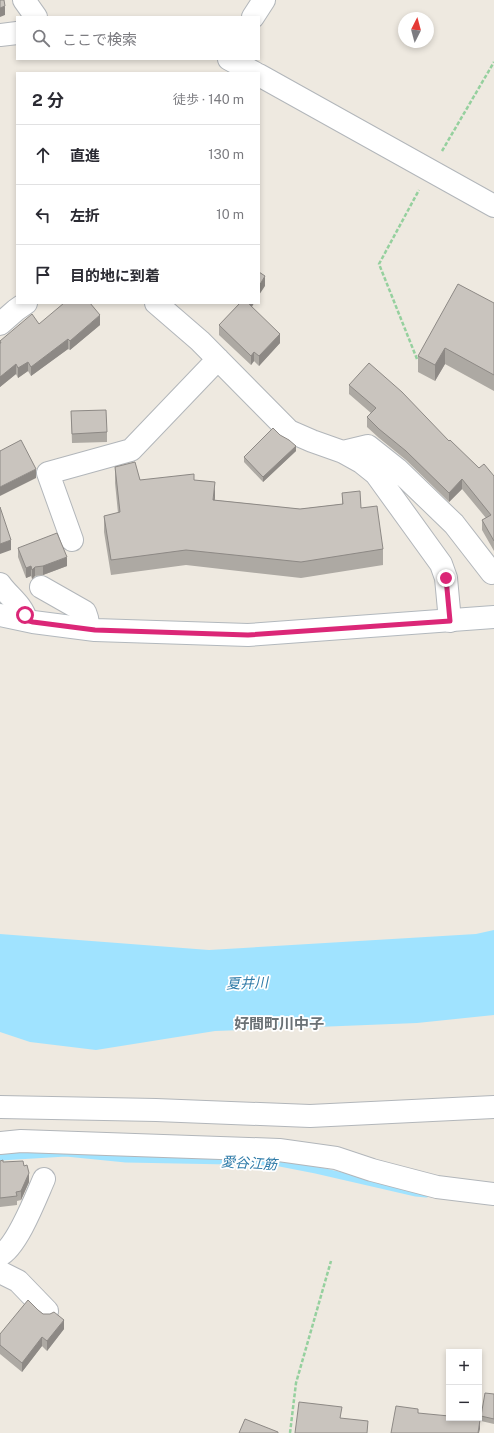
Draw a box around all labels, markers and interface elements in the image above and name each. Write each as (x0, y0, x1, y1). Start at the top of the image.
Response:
north arrow (398, 12, 434, 48)
search box (16, 16, 260, 60)
icon: search (30, 27, 52, 49)
text: ここで検索 (62, 31, 137, 48)
text: 2 分 (32, 90, 64, 110)
text: 徒歩 · 140 m (173, 92, 244, 107)
icon: ahead (32, 144, 54, 166)
text: 直進 (70, 147, 100, 164)
text: 130 m (208, 147, 244, 162)
icon: left (32, 204, 54, 226)
text: 左折 (70, 207, 100, 224)
text: 10 m (216, 207, 244, 222)
icon: arrive (32, 264, 54, 286)
text: 目的地に到着 (70, 267, 160, 284)
route end (437, 569, 455, 587)
route start (16, 606, 34, 624)
water label: 夏井川 (226, 974, 270, 992)
district label: 好間町川中子 (234, 1015, 324, 1032)
water label: 愛谷江筋 (221, 1154, 279, 1173)
map controls (446, 1349, 482, 1421)
button: + (446, 1349, 482, 1385)
button: − (446, 1385, 482, 1421)

